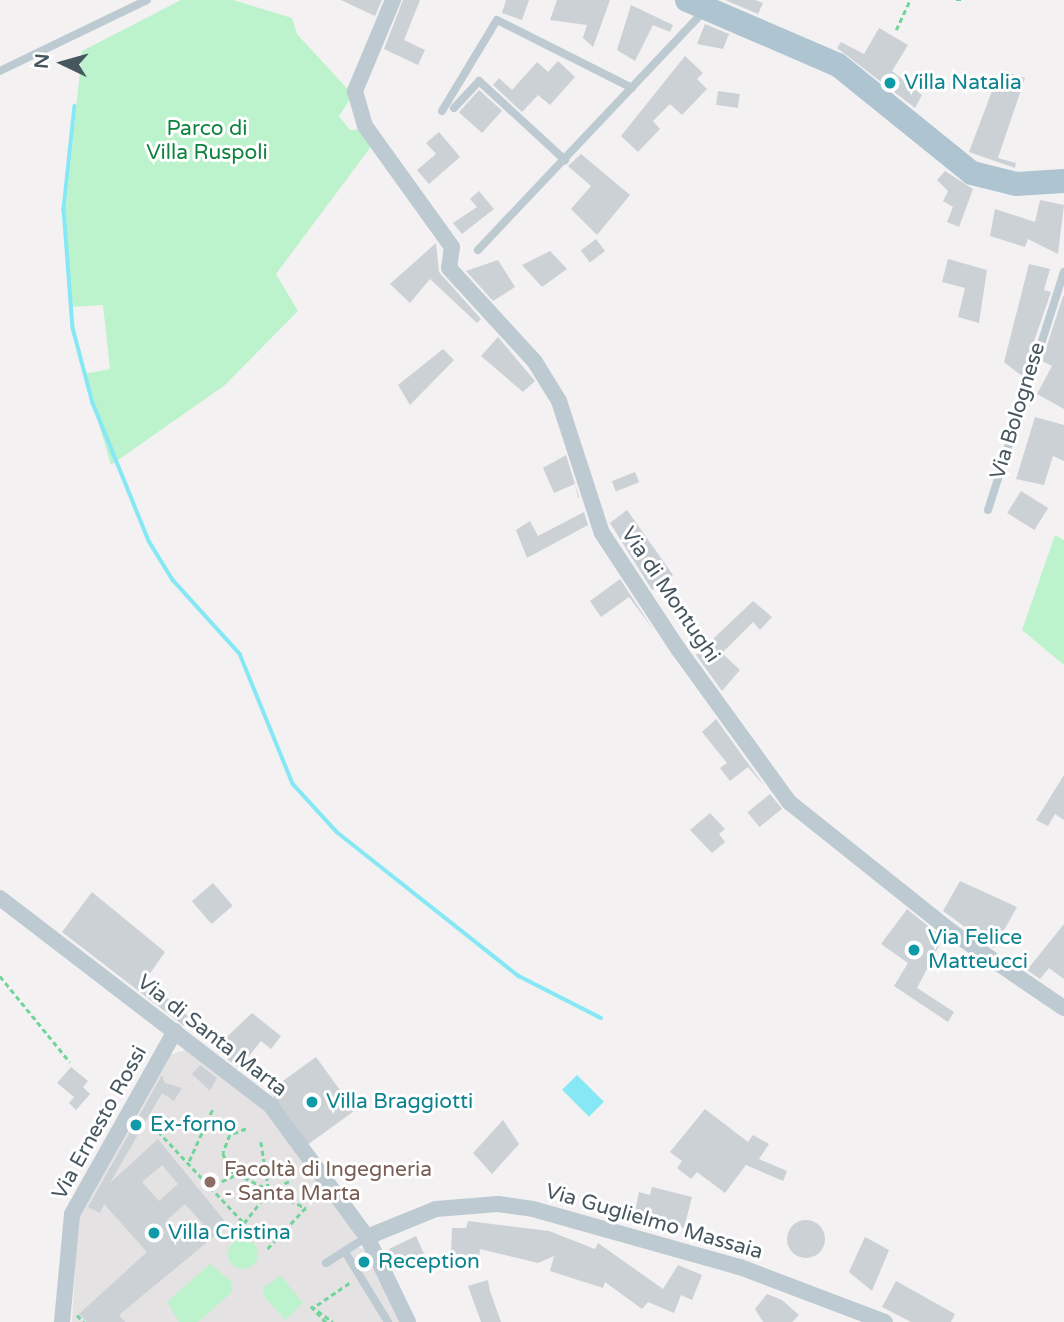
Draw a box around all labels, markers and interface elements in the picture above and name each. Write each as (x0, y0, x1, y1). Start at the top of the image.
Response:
north arrow (28, 28, 98, 98)
text: N (30, 53, 54, 70)
place label: Villa Natalia (904, 70, 1022, 96)
marker: Villa Natalia (882, 75, 898, 91)
park label: Parco di Villa Ruspoli (146, 116, 268, 166)
street label: Via Bolognese (985, 339, 1051, 483)
street label: Via di Montughi (615, 522, 725, 668)
place label: Via Felice Matteucci (928, 925, 1028, 975)
marker: Via Felice Matteucci (906, 942, 922, 958)
street label: Via di Santa Marta (132, 970, 292, 1102)
street label: Via Ernesto Rossi (47, 1042, 153, 1204)
place label: Villa Braggiotti (326, 1089, 473, 1115)
marker: Villa Braggiotti (304, 1094, 320, 1110)
place label: Ex-forno (150, 1112, 236, 1138)
marker: Ex-forno (128, 1117, 144, 1133)
place label: Facoltà di Ingegneria - Santa Marta (224, 1157, 432, 1207)
marker: Facoltà di Ingegneria - Santa Marta (202, 1174, 218, 1190)
street label: Via Guglielmo Massaia (542, 1179, 766, 1265)
place label: Villa Cristina (168, 1220, 291, 1246)
marker: Villa Cristina (146, 1225, 162, 1241)
place label: Reception (378, 1249, 480, 1275)
marker: Reception (356, 1254, 372, 1270)

